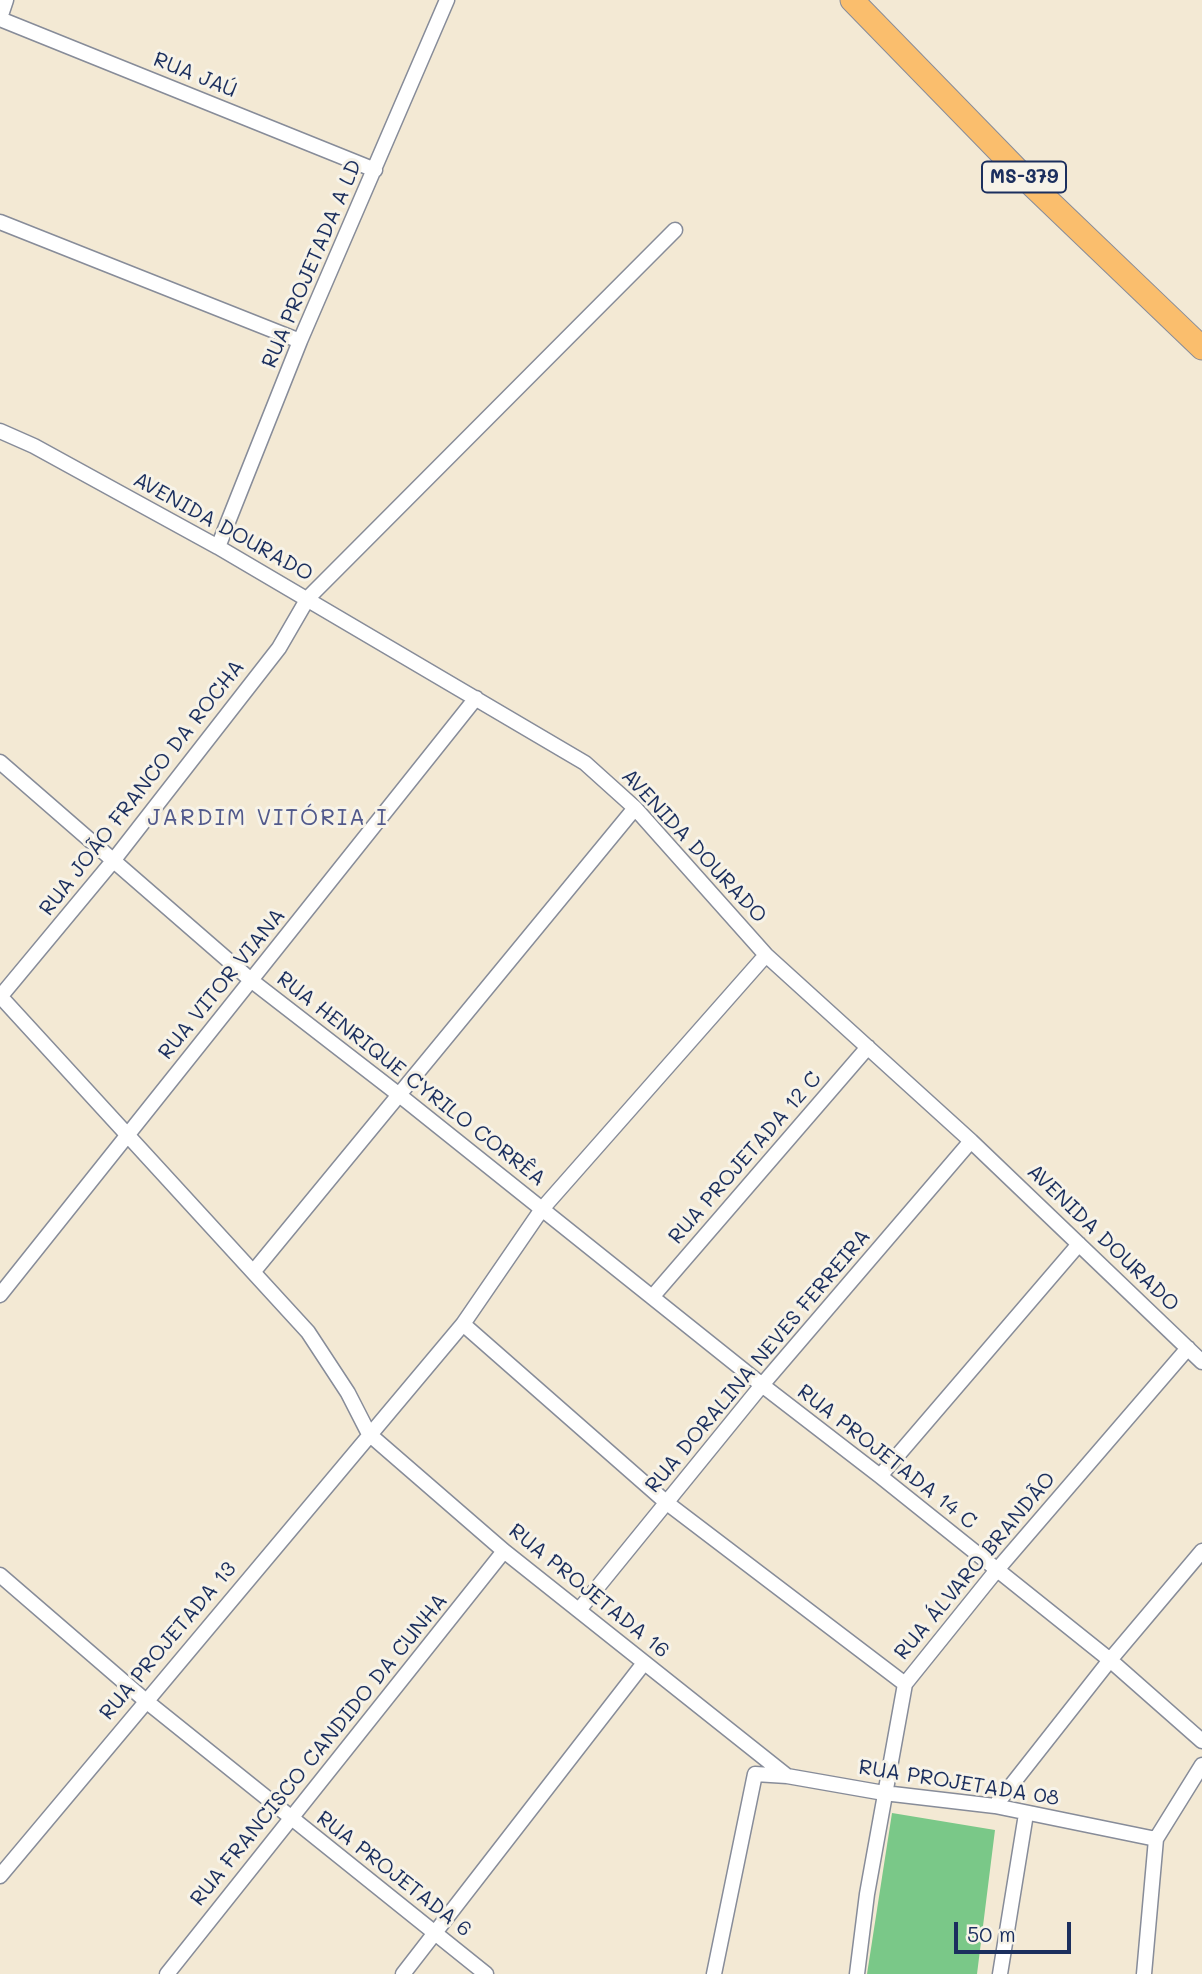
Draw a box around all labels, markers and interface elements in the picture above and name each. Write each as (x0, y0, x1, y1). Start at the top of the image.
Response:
street label: RUA JAÚ (150, 47, 240, 103)
street label: RUA PROJETADA A LD (257, 156, 367, 372)
road number: MS-379 (982, 162, 1066, 192)
street label: AVENIDA DOURADO (129, 467, 317, 587)
street label: RUA JOÃO FRANCO DA ROCHA (34, 655, 250, 921)
street label: AVENIDA DOURADO (616, 764, 772, 928)
district label: JARDIM VITÓRIA I (150, 804, 386, 832)
street label: RUA VITOR VIANA (153, 903, 291, 1065)
street label: RUA HENRIQUE CYRILO CORRÊA (272, 966, 550, 1192)
street label: RUA PROJETADA 12 C (663, 1067, 827, 1249)
street label: AVENIDA DOURADO (1022, 1159, 1184, 1317)
street label: RUA DORALINA NEVES FERREIRA (640, 1224, 876, 1498)
street label: RUA PROJETADA 14 C (792, 1379, 982, 1535)
street label: RUA ÁLVARO BRANDÃO (889, 1467, 1061, 1665)
street label: RUA PROJETADA 16 (504, 1519, 674, 1663)
street label: RUA PROJETADA 13 (94, 1557, 242, 1725)
street label: RUA FRANCISCO CANDIDO DA CUNHA (185, 1589, 453, 1911)
street label: RUA PROJETADA 08 (857, 1755, 1061, 1811)
street label: RUA PROJETADA 6 (311, 1806, 477, 1942)
scale bar (957, 1908, 1074, 1952)
text: 50 m (967, 1920, 1016, 1947)

